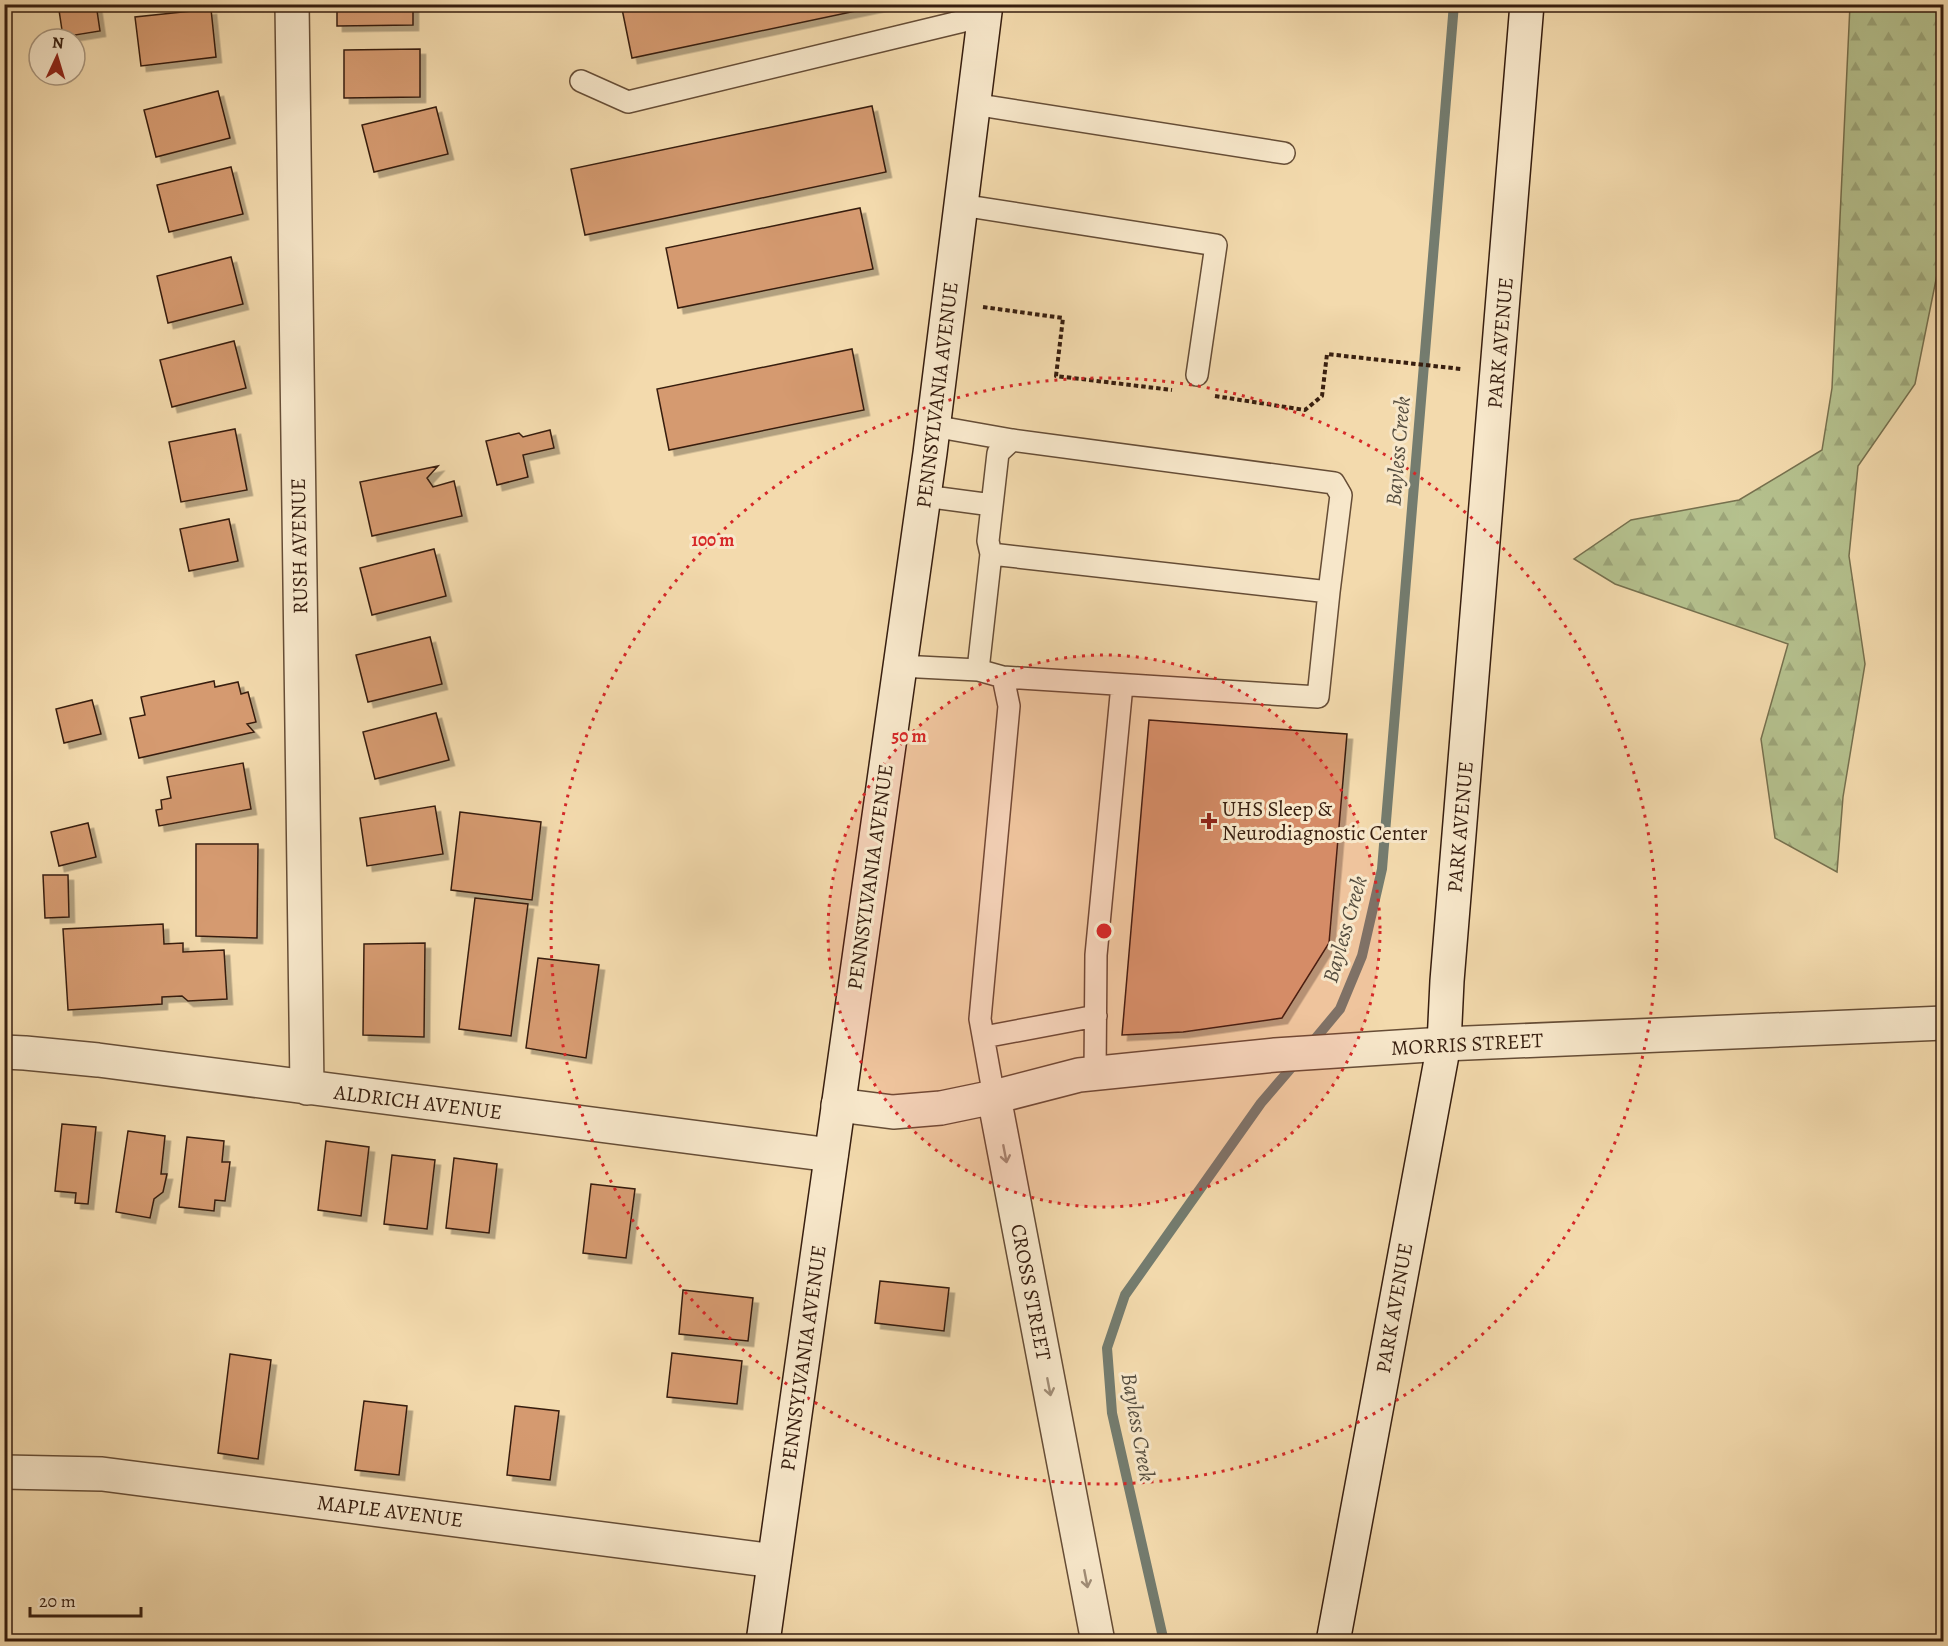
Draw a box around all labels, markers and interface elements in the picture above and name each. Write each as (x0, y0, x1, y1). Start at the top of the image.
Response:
north arrow (27, 27, 87, 87)
text: N (51, 32, 65, 54)
street label: PARK AVENUE (1480, 276, 1520, 410)
street label: PENNSYLVANIA AVENUE (909, 280, 965, 510)
water label: Bayless Creek (1378, 395, 1418, 507)
street label: RUSH AVENUE (284, 478, 314, 614)
text: 100 m (692, 528, 734, 552)
text: 50 m (892, 724, 926, 748)
street label: PARK AVENUE (1440, 760, 1480, 894)
street label: PENNSYLVANIA AVENUE (840, 762, 900, 992)
place label: UHS Sleep & Neurodiagnostic Center (1222, 795, 1428, 847)
marker: UHS Sleep & Neurodiagnostic Center (1200, 812, 1218, 830)
water label: Bayless Creek (1315, 872, 1375, 986)
centre of rings (1094, 921, 1114, 941)
street label: MORRIS STREET (1390, 1026, 1544, 1062)
street label: ALDRICH AVENUE (331, 1078, 504, 1126)
one-way arrow (1000, 1144, 1011, 1164)
street label: CROSS STREET (1004, 1221, 1058, 1363)
street label: PARK AVENUE (1369, 1241, 1419, 1375)
street label: PENNSYLVANIA AVENUE (773, 1243, 833, 1473)
water label: Bayless Creek (1114, 1370, 1162, 1484)
one-way arrow (1044, 1377, 1055, 1397)
street label: MAPLE AVENUE (315, 1488, 465, 1534)
one-way arrow (1081, 1569, 1092, 1588)
scale bar (30, 1580, 141, 1618)
text: 20 m (39, 1589, 76, 1613)

